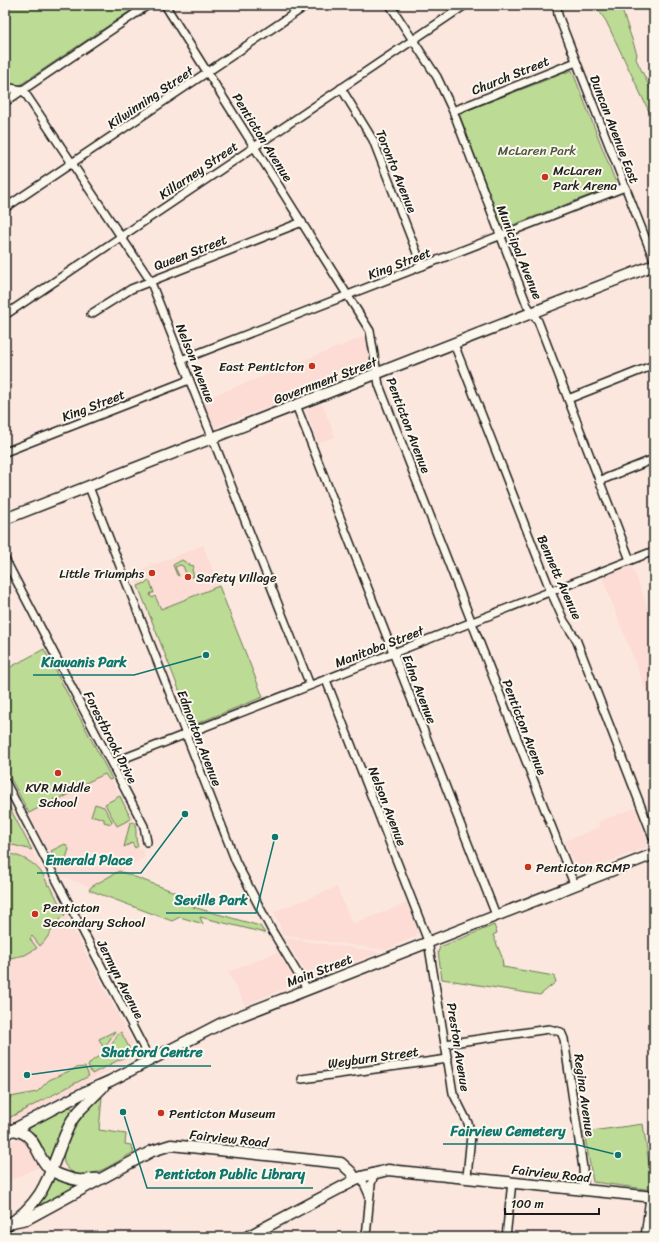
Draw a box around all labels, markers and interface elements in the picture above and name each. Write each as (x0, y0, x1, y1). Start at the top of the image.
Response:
street label: Church Street (468, 49, 553, 102)
street label: Kilwinning Street (102, 59, 199, 135)
street label: Duncan Avenue East (583, 71, 646, 187)
street label: Penticton Avenue (226, 88, 299, 186)
street label: Toronto Avenue (369, 126, 424, 216)
street label: Killarney Street (154, 135, 243, 206)
park label: McLaren Park (498, 139, 576, 162)
place label: McLaren Park Arena (553, 159, 618, 197)
marker: McLaren Park Arena (540, 172, 550, 182)
street label: Municipal Avenue (490, 201, 549, 303)
street label: Queen Street (150, 228, 231, 277)
street label: King Street (364, 241, 435, 286)
street label: Nelson Avenue (169, 320, 222, 407)
street label: Government Street (270, 350, 381, 411)
place label: East Penticton (219, 355, 304, 378)
marker: East Penticton (307, 361, 317, 371)
street label: Penticton Avenue (380, 374, 437, 477)
street label: King Street (58, 383, 129, 428)
street label: Bennett Avenue (530, 531, 589, 624)
place label: Little Triumphs (59, 562, 145, 585)
place label: Safety Village (196, 566, 277, 589)
marker: Little Triumphs (147, 568, 157, 578)
marker: Safety Village (183, 572, 193, 582)
street label: Manitoba Street (331, 619, 428, 674)
callout: Kiawanis Park (33, 649, 134, 675)
text: Kiawanis Park (40, 650, 127, 675)
street label: Edna Avenue (396, 651, 443, 728)
street label: Penticton Avenue (496, 676, 553, 779)
street label: Edmonton Avenue (171, 686, 229, 790)
street label: Forestbrook Drive (77, 687, 144, 788)
street label: Nelson Avenue (362, 763, 413, 850)
marker: KVR Middle School (53, 768, 63, 778)
place label: KVR Middle School (25, 776, 91, 814)
callout: Emerald Place (37, 847, 141, 873)
text: Emerald Place (45, 848, 133, 873)
place label: Penticton RCMP (536, 856, 630, 879)
marker: Penticton RCMP (523, 862, 533, 872)
callout: Seville Park (166, 887, 256, 913)
text: Seville Park (173, 888, 248, 913)
place label: Penticton Secondary School (43, 896, 145, 934)
marker: Penticton Secondary School (30, 909, 40, 919)
street label: Jermyn Avenue (90, 934, 150, 1023)
street label: Main Street (283, 947, 356, 994)
street label: Preston Avenue (440, 1001, 477, 1093)
callout: Shatford Centre (93, 1040, 211, 1066)
text: Shatford Centre (100, 1040, 203, 1065)
street label: Weyburn Street (326, 1040, 420, 1075)
street label: Regina Avenue (567, 1052, 602, 1138)
place label: Penticton Museum (169, 1102, 275, 1125)
marker: Penticton Museum (156, 1108, 166, 1118)
callout: Fairview Cemetery (443, 1118, 574, 1144)
text: Fairview Cemetery (450, 1119, 566, 1144)
street label: Fairview Road (188, 1123, 271, 1154)
street label: Fairview Road (510, 1158, 593, 1189)
callout: Penticton Public Library (147, 1162, 313, 1188)
text: Penticton Public Library (155, 1162, 306, 1187)
scale bar (505, 1190, 599, 1216)
text: 100 m (511, 1193, 544, 1215)

